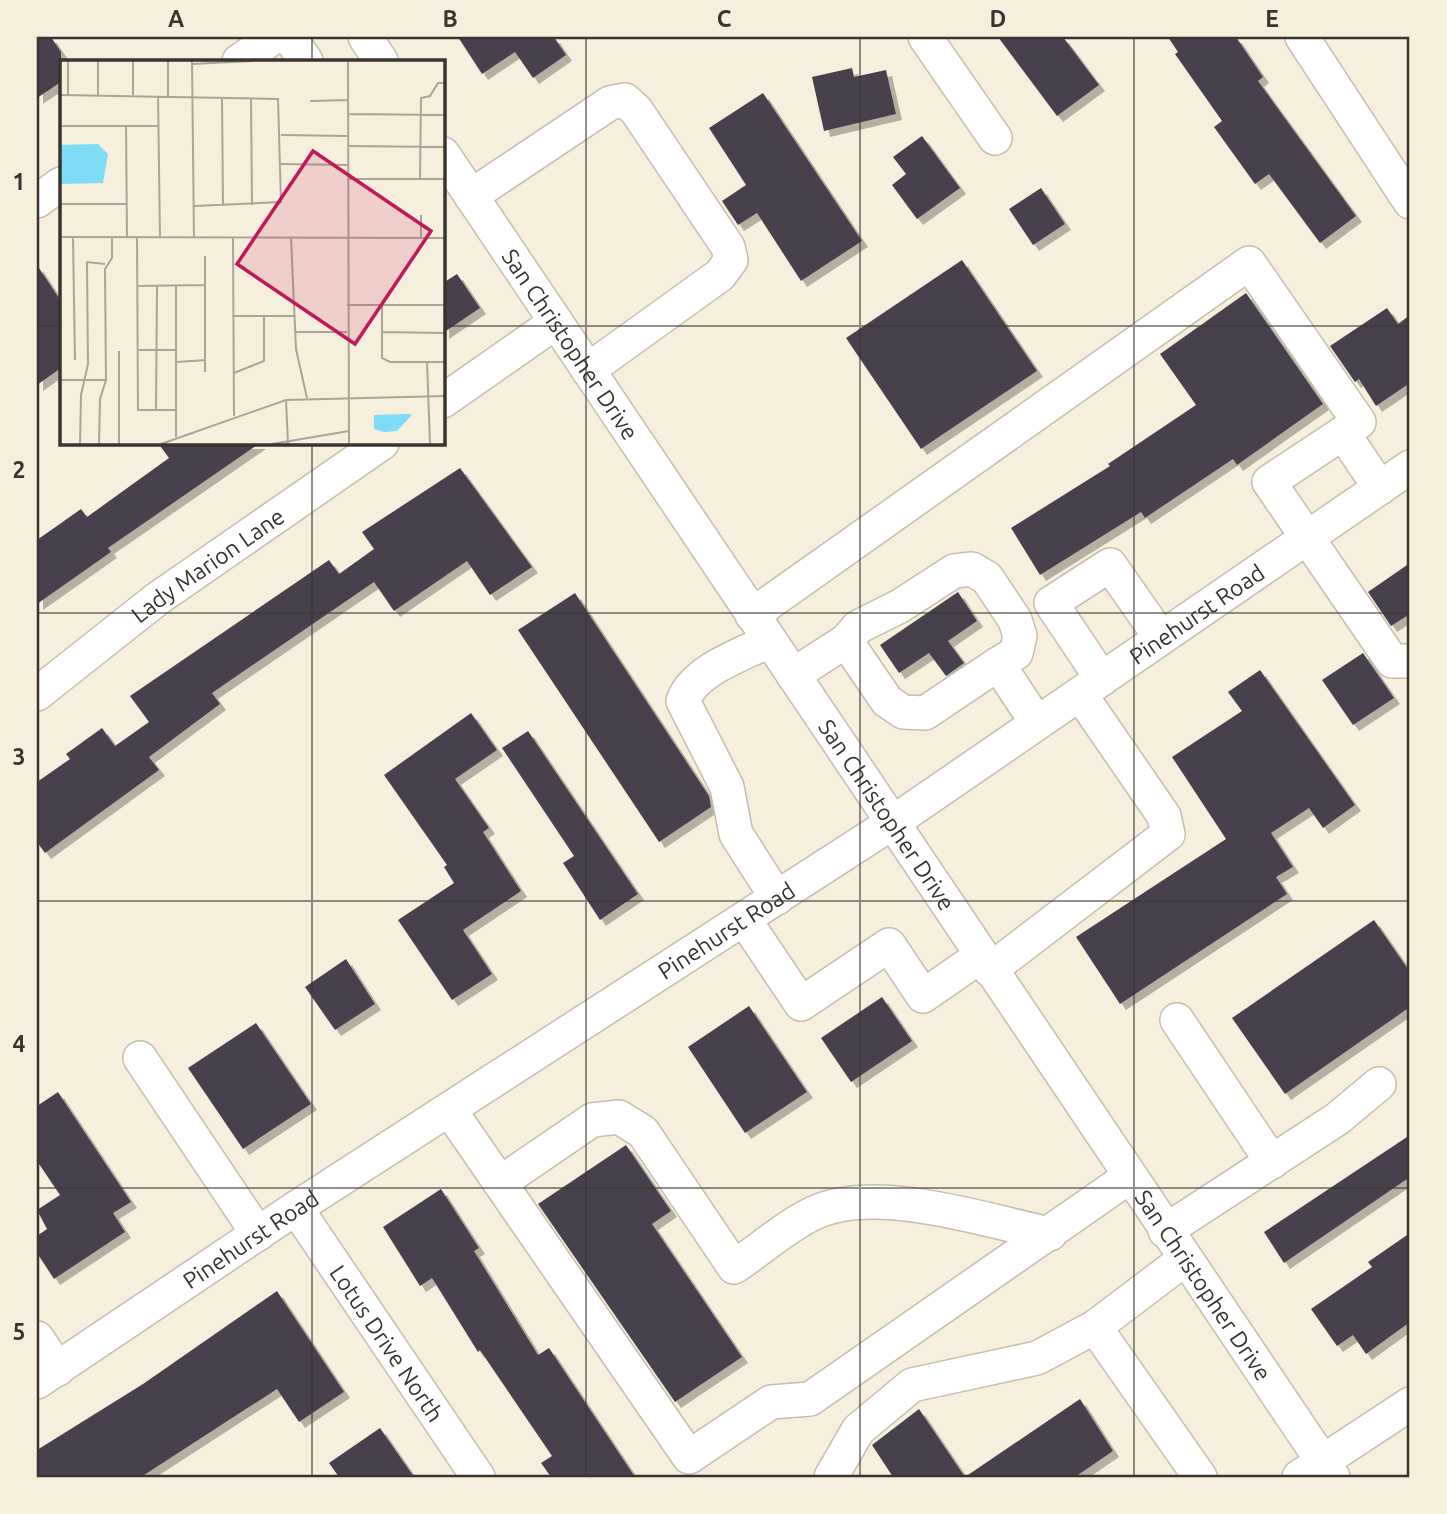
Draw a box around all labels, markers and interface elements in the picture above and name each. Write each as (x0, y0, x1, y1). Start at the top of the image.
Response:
text: A (168, 6, 184, 31)
text: B (442, 6, 458, 31)
text: C (717, 6, 732, 31)
text: D (990, 6, 1006, 31)
text: E (1265, 6, 1279, 31)
inset map (60, 60, 444, 444)
text: 1 (13, 169, 25, 194)
street label: San Christopher Drive (498, 244, 644, 444)
text: 2 (13, 457, 25, 482)
street label: Lady Marion Lane (126, 502, 289, 627)
street label: Pinehurst Road (1124, 559, 1268, 669)
street label: San Christopher Drive (814, 715, 960, 914)
text: 3 (13, 744, 25, 769)
street label: Pinehurst Road (653, 877, 799, 983)
text: 4 (13, 1031, 26, 1056)
street label: Pinehurst Road (178, 1185, 323, 1293)
street label: San Christopher Drive (1131, 1185, 1277, 1385)
street label: Lotus Drive North (326, 1260, 449, 1426)
text: 5 (13, 1319, 25, 1344)

